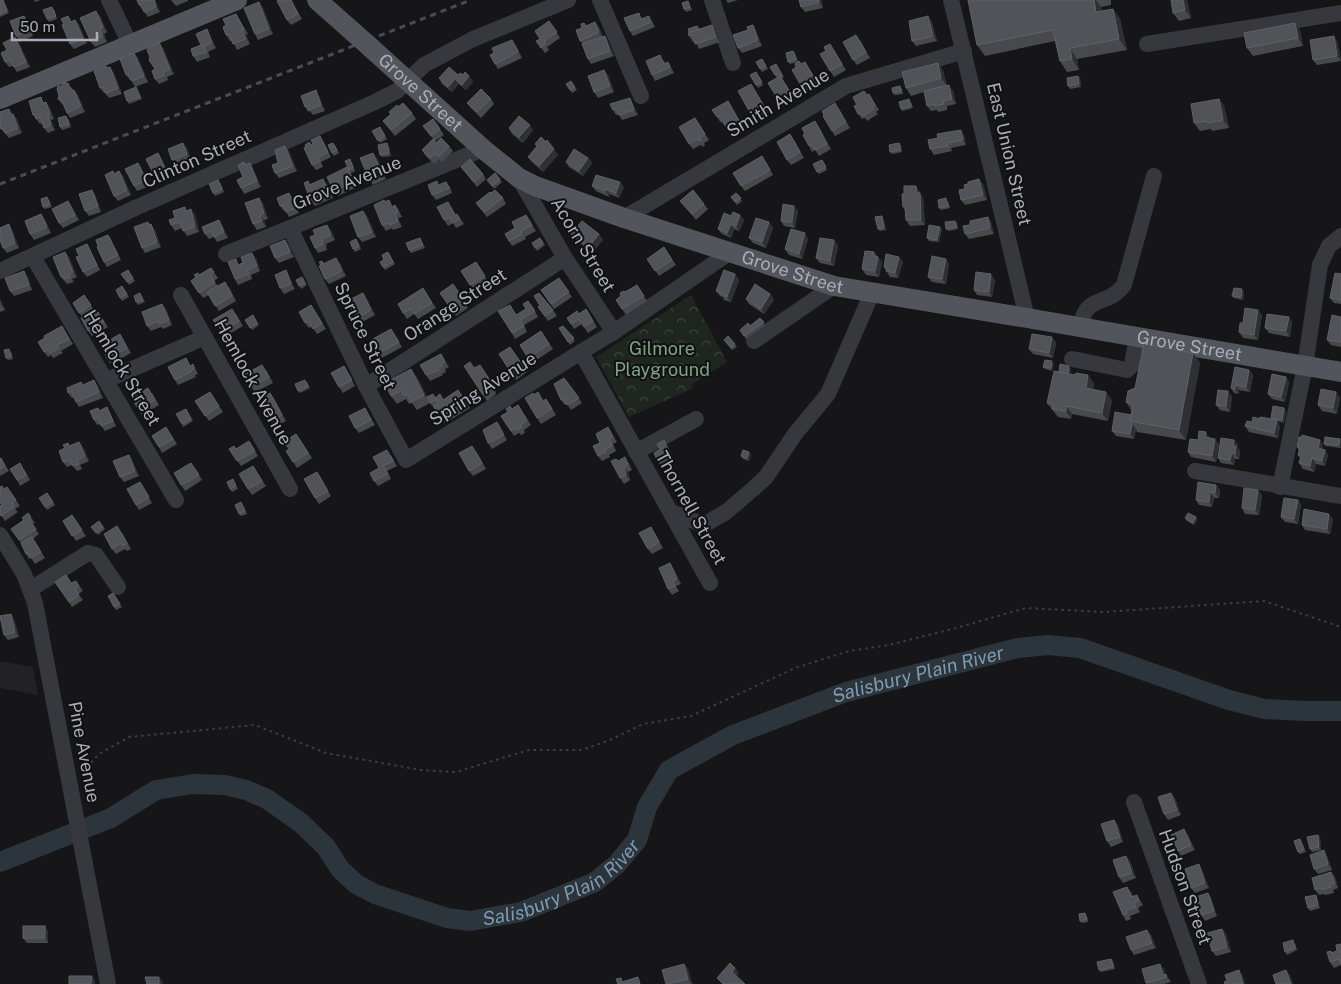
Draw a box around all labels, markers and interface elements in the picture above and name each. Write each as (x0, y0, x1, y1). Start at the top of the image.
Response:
scale bar (12, 10, 98, 42)
text: 50 m (20, 18, 55, 35)
street label: Grove Street (374, 49, 467, 136)
street label: Smith Avenue (723, 64, 833, 141)
street label: East Union Street (983, 80, 1036, 227)
street label: Clinton Street (139, 125, 254, 192)
street label: Grove Avenue (289, 151, 404, 214)
street label: Acorn Street (547, 194, 620, 296)
street label: Grove Street (739, 246, 845, 297)
street label: Orange Street (399, 264, 510, 346)
street label: Spruce Street (330, 279, 401, 393)
street label: Hemlock Street (80, 306, 165, 429)
street label: Hemlock Avenue (210, 315, 297, 448)
street label: Grove Street (1135, 326, 1243, 365)
park label: Gilmore Playground (614, 338, 710, 380)
street label: Spring Avenue (425, 347, 540, 430)
street label: Thornell Street (652, 447, 731, 568)
water label: Salisbury Plain River (829, 641, 1007, 707)
street label: Pine Avenue (64, 699, 105, 804)
street label: Hudson Street (1155, 826, 1216, 948)
water label: Salisbury Plain River (481, 834, 644, 930)

